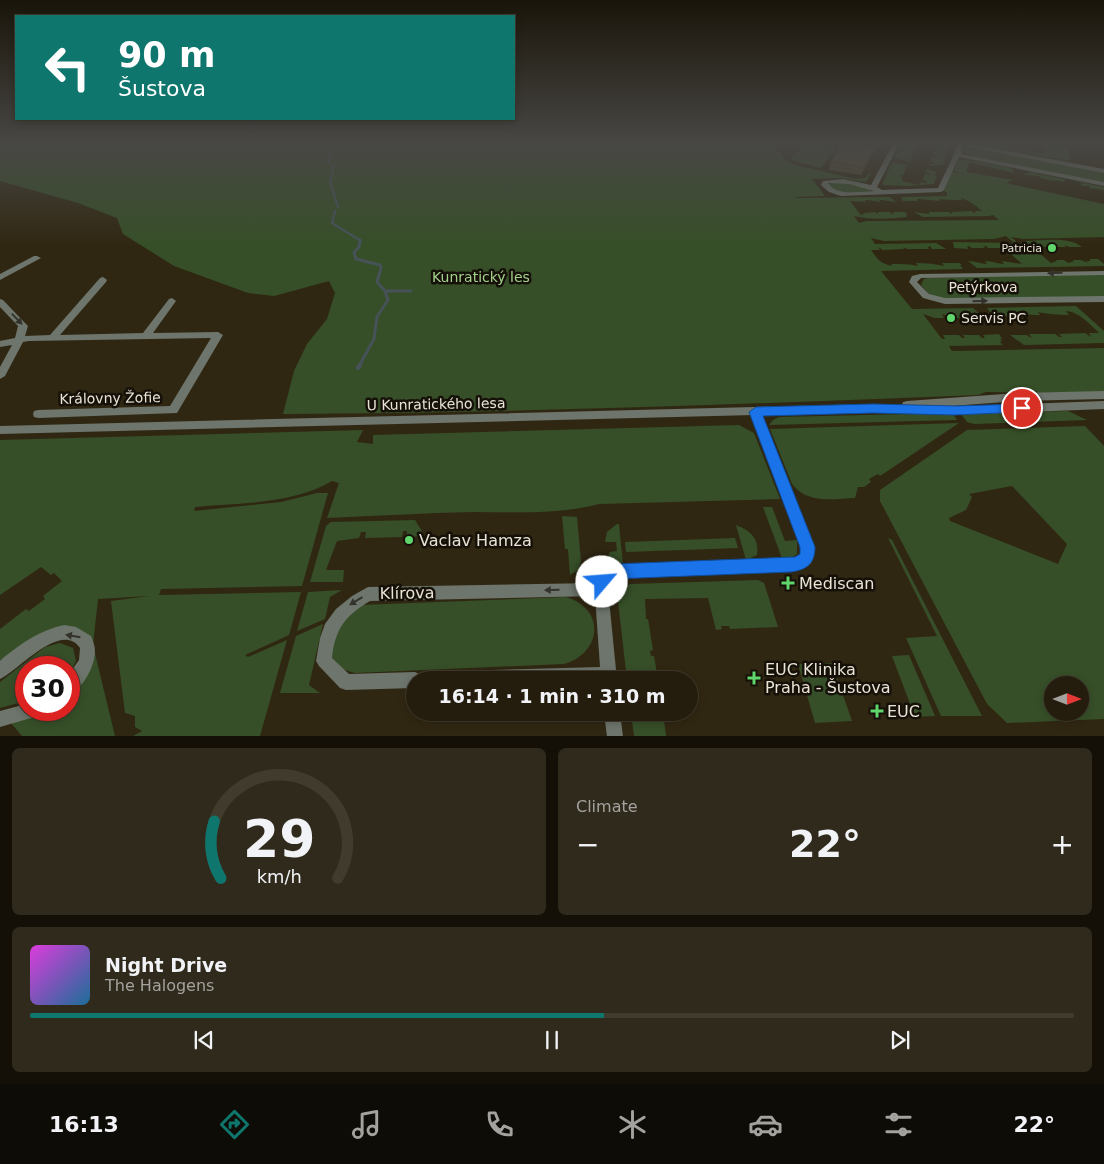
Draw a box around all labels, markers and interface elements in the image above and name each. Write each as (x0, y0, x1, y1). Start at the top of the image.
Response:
icon: left (35, 35, 100, 100)
text: 90 m (118, 35, 215, 75)
text: Šustova (118, 76, 206, 101)
place label: Patricia (1001, 242, 1042, 255)
marker: Patricia (1046, 242, 1058, 254)
park label: Kunratický les (432, 269, 530, 285)
one-way arrow (1047, 270, 1063, 278)
street label: Petýrkova (948, 279, 1018, 295)
one-way arrow (973, 297, 989, 305)
place label: Servis PC (961, 310, 1027, 326)
marker: Servis PC (945, 312, 957, 324)
one-way arrow (11, 313, 23, 325)
pin (1001, 387, 1043, 429)
street label: Královny Žofie (59, 388, 161, 407)
icon: arrive (1008, 394, 1036, 422)
street label: U Kunratického lesa (366, 395, 506, 413)
place label: Vaclav Hamza (419, 531, 532, 550)
marker: Vaclav Hamza (403, 534, 415, 546)
position arrow (575, 555, 627, 607)
place label: Mediscan (799, 574, 874, 593)
marker: Mediscan (781, 576, 795, 590)
street label: Klírova (380, 583, 434, 603)
one-way arrow (544, 586, 560, 594)
one-way arrow (350, 596, 363, 605)
one-way arrow (65, 631, 81, 639)
speed limit sign: 30 (15, 656, 80, 721)
place label: EUC Klinika Praha - Šustova (765, 660, 891, 697)
marker: EUC Klinika Praha - Šustova (747, 671, 761, 685)
north arrow (1044, 676, 1089, 721)
map controls (1044, 676, 1089, 721)
text: 16:14 · 1 min · 310 m (438, 685, 666, 707)
place label: EUC (887, 702, 920, 721)
marker: EUC (871, 705, 883, 717)
text: Climate (576, 797, 638, 816)
text: 29 (243, 809, 315, 869)
text: 22° (789, 822, 861, 866)
text: − (576, 828, 599, 861)
text: + (1051, 828, 1074, 861)
text: km/h (256, 866, 302, 887)
text: Night Drive (105, 954, 227, 976)
text: The Halogens (105, 976, 214, 995)
icon: previous (190, 1026, 218, 1054)
icon: pause (538, 1026, 566, 1054)
icon: next (886, 1026, 914, 1054)
icon: directions (217, 1107, 252, 1142)
icon: music (349, 1107, 384, 1142)
icon: phone (482, 1107, 517, 1142)
icon: climate (615, 1107, 650, 1142)
icon: car (748, 1107, 783, 1142)
icon: filters (881, 1107, 916, 1142)
text: 16:13 (49, 1112, 119, 1137)
text: 22° (1013, 1112, 1055, 1137)

